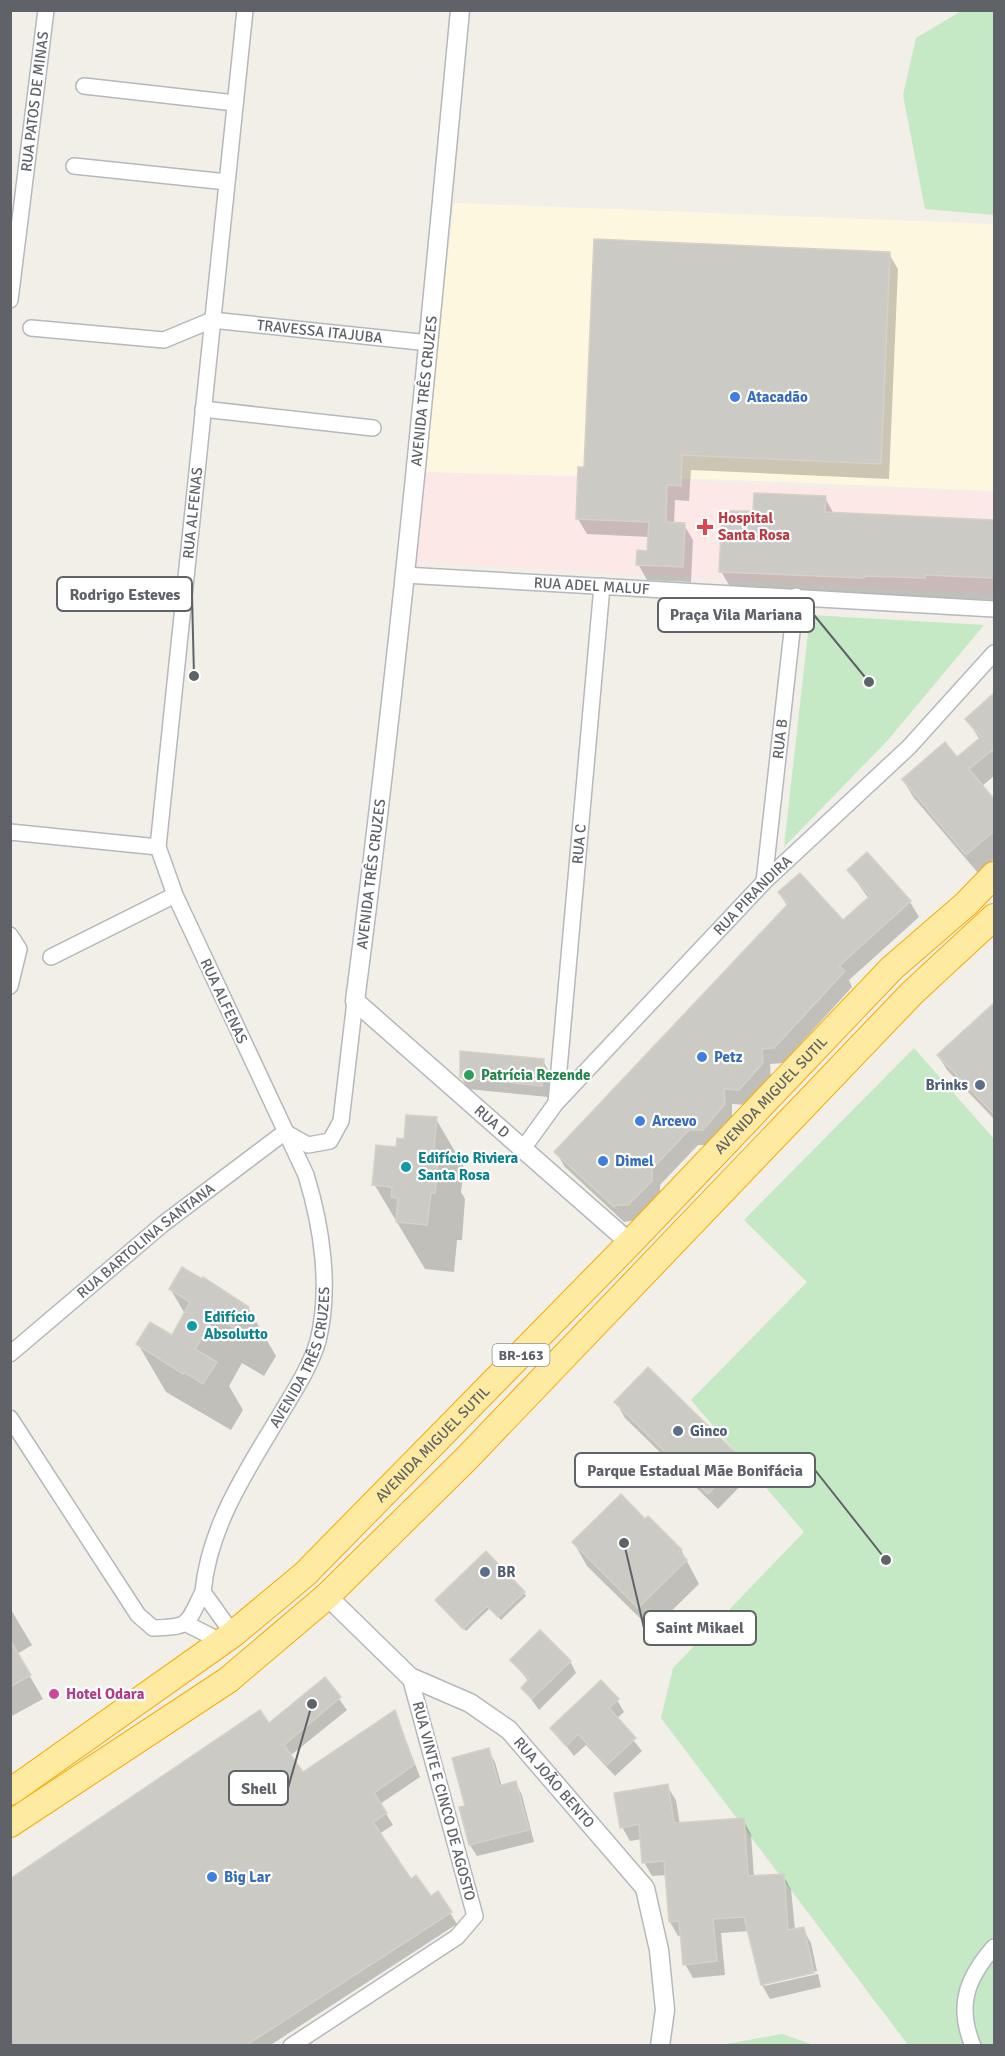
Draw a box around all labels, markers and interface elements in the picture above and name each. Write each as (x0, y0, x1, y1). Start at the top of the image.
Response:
street label: RUA PATOS DE MINAS (17, 30, 52, 173)
street label: AVENIDA TRÊS CRUZES (407, 315, 441, 467)
street label: TRAVESSA ITAJUBA (256, 316, 384, 347)
place label: Atacadão (747, 388, 808, 406)
marker: Atacadão (728, 390, 742, 404)
street label: RUA ALFENAS (179, 466, 206, 560)
place label: Hospital Santa Rosa (718, 509, 790, 544)
marker: Hospital Santa Rosa (696, 518, 714, 536)
street label: RUA ADEL MALUF (533, 573, 650, 598)
callout: Rodrigo Esteves (57, 577, 192, 611)
text: Rodrigo Esteves (70, 585, 180, 605)
callout: Praça Vila Mariana (658, 598, 814, 632)
text: Praça Vila Mariana (670, 605, 802, 625)
street label: RUA B (769, 718, 791, 760)
street label: AVENIDA TRÊS CRUZES (353, 798, 389, 950)
street label: RUA C (568, 823, 590, 865)
street label: RUA PIRANDIRA (710, 852, 796, 939)
street label: RUA ALFENAS (196, 956, 252, 1046)
street label: AVENIDA MIGUEL SUTIL (711, 1032, 831, 1158)
place label: Petz (714, 1048, 743, 1066)
marker: Petz (695, 1050, 709, 1064)
place label: Patrícia Rezende (481, 1066, 590, 1084)
marker: Patrícia Rezende (462, 1068, 476, 1082)
place label: Brinks (925, 1076, 968, 1094)
marker: Brinks (973, 1078, 987, 1092)
street label: RUA D (471, 1101, 513, 1142)
place label: Arcevo (652, 1112, 697, 1130)
marker: Arcevo (633, 1114, 647, 1128)
place label: Edifício Riviera Santa Rosa (418, 1149, 519, 1184)
place label: Dimel (615, 1152, 654, 1170)
marker: Dimel (596, 1154, 610, 1168)
marker: Edifício Riviera Santa Rosa (399, 1160, 413, 1174)
street label: RUA BARTOLINA SANTANA (73, 1179, 218, 1302)
street label: AVENIDA TRÊS CRUZES (265, 1286, 333, 1431)
place label: Edifício Absolutto (204, 1308, 268, 1343)
marker: Edifício Absolutto (185, 1319, 199, 1333)
road number: BR-163 (492, 1344, 550, 1366)
street label: AVENIDA MIGUEL SUTIL (371, 1382, 494, 1506)
place label: Ginco (690, 1422, 727, 1440)
marker: Ginco (671, 1424, 685, 1438)
callout: Parque Estadual Mãe Bonifácia (575, 1453, 815, 1487)
text: Parque Estadual Mãe Bonifácia (587, 1461, 803, 1481)
place label: BR (497, 1563, 515, 1581)
marker: BR (478, 1565, 492, 1579)
callout: Saint Mikael (644, 1611, 756, 1645)
text: Saint Mikael (656, 1618, 744, 1638)
place label: Hotel Odara (66, 1685, 145, 1703)
marker: Hotel Odara (47, 1687, 61, 1701)
street label: RUA VINTE E CINCO DE AGOSTO (409, 1699, 479, 1903)
street label: RUA JOÃO BENTO (510, 1733, 598, 1832)
callout: Shell (229, 1771, 288, 1805)
text: Shell (241, 1779, 277, 1799)
place label: Big Lar (224, 1868, 271, 1886)
marker: Big Lar (205, 1870, 219, 1884)

